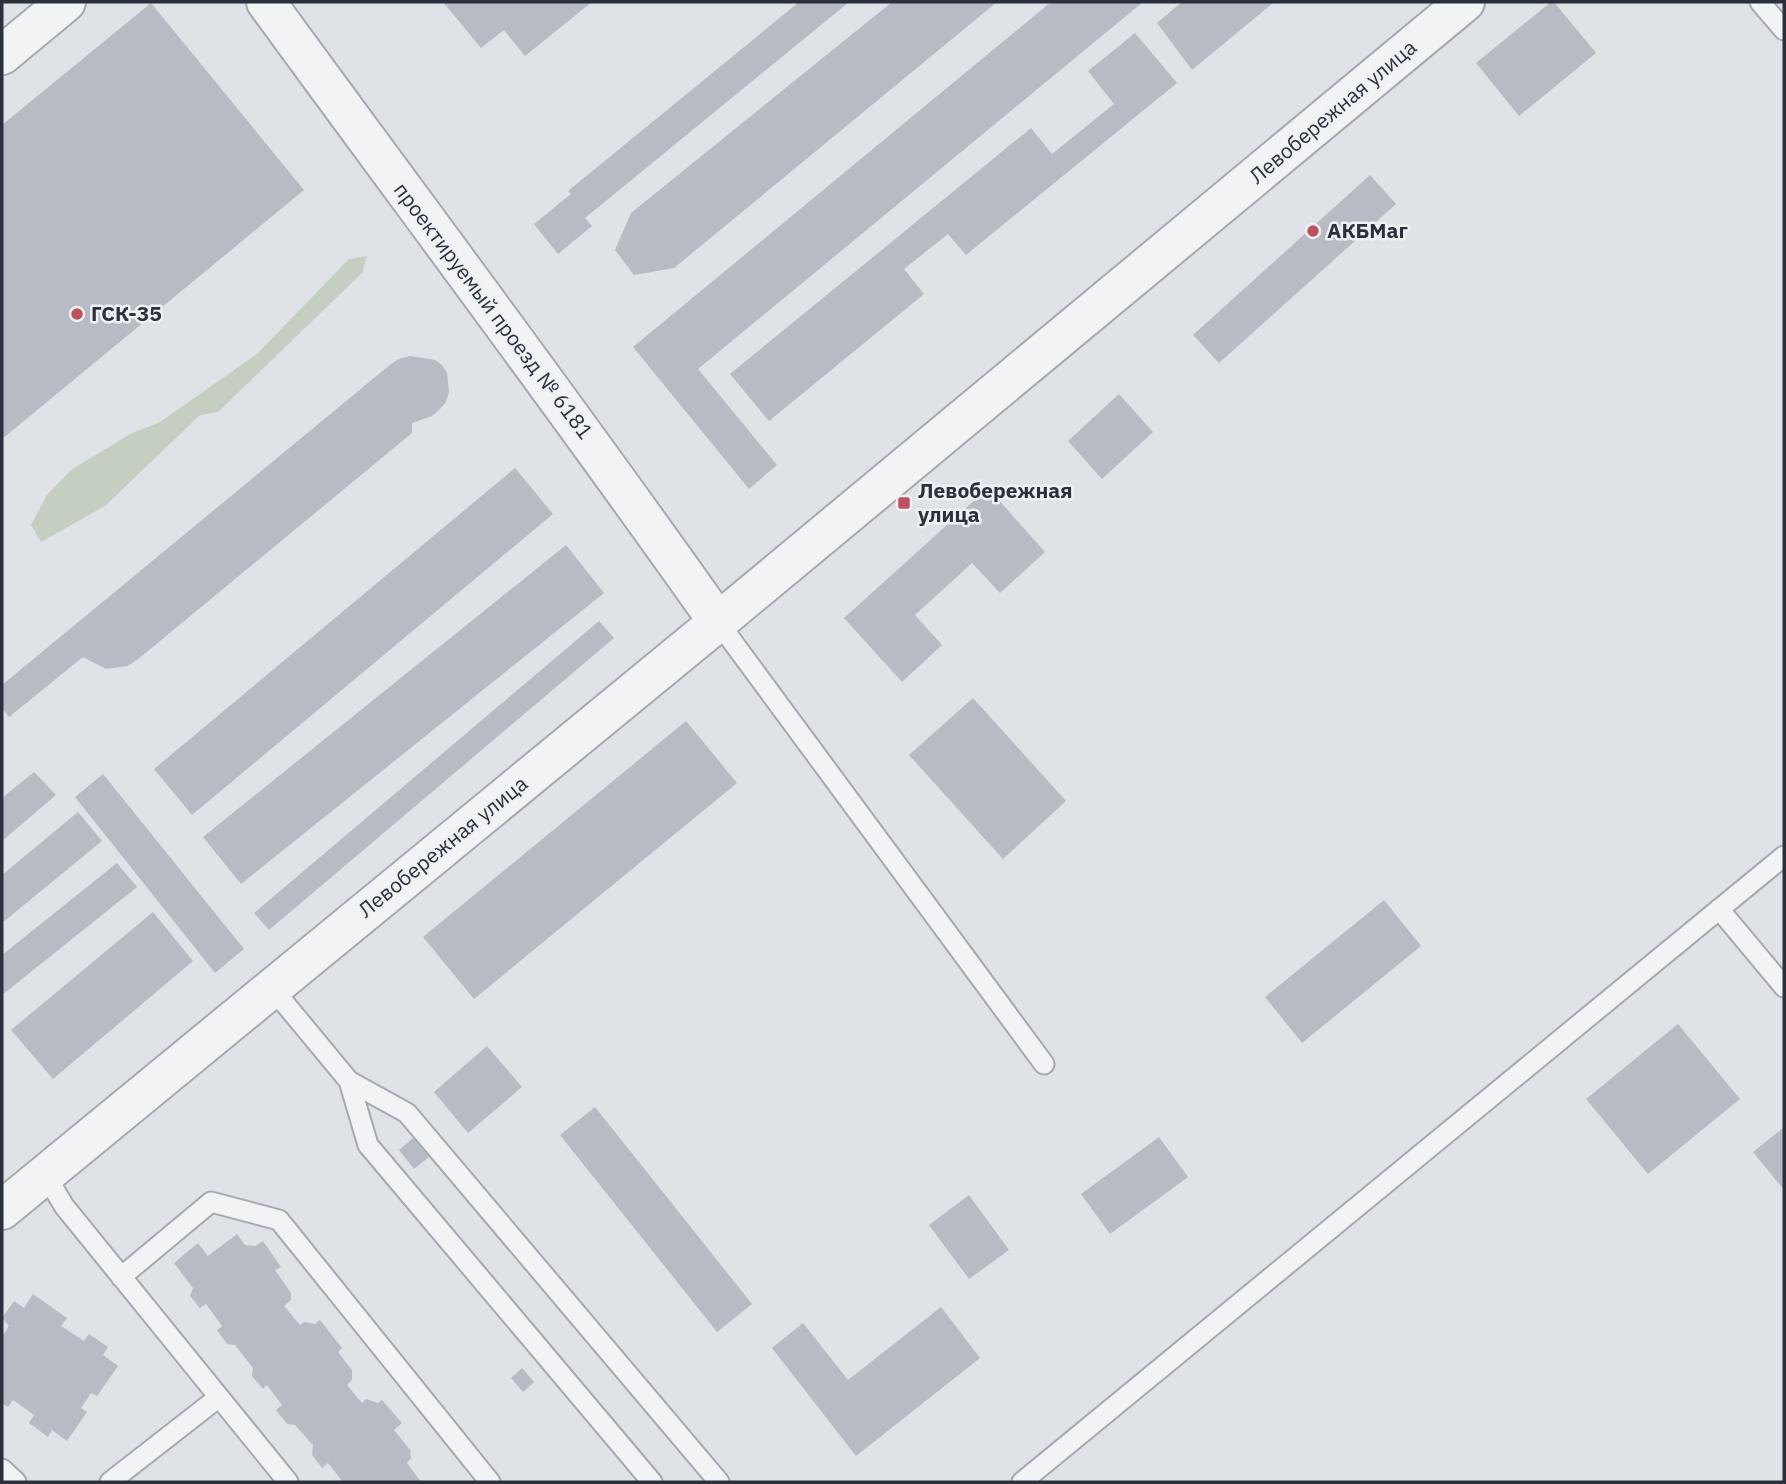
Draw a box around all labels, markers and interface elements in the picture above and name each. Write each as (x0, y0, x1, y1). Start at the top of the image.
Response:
street label: Левобережная улица (1243, 33, 1422, 190)
street label: проектируемый проезд № 6181 (388, 176, 600, 444)
place label: АКБМаг (1327, 216, 1408, 244)
marker: АКБМаг (1305, 223, 1321, 239)
place label: ГСК-35 (91, 299, 162, 327)
marker: ГСК-35 (69, 306, 85, 322)
place label: Левобережная улица (918, 476, 1073, 528)
marker: Левобережная улица (896, 495, 912, 511)
street label: Левобережная улица (352, 769, 533, 923)

